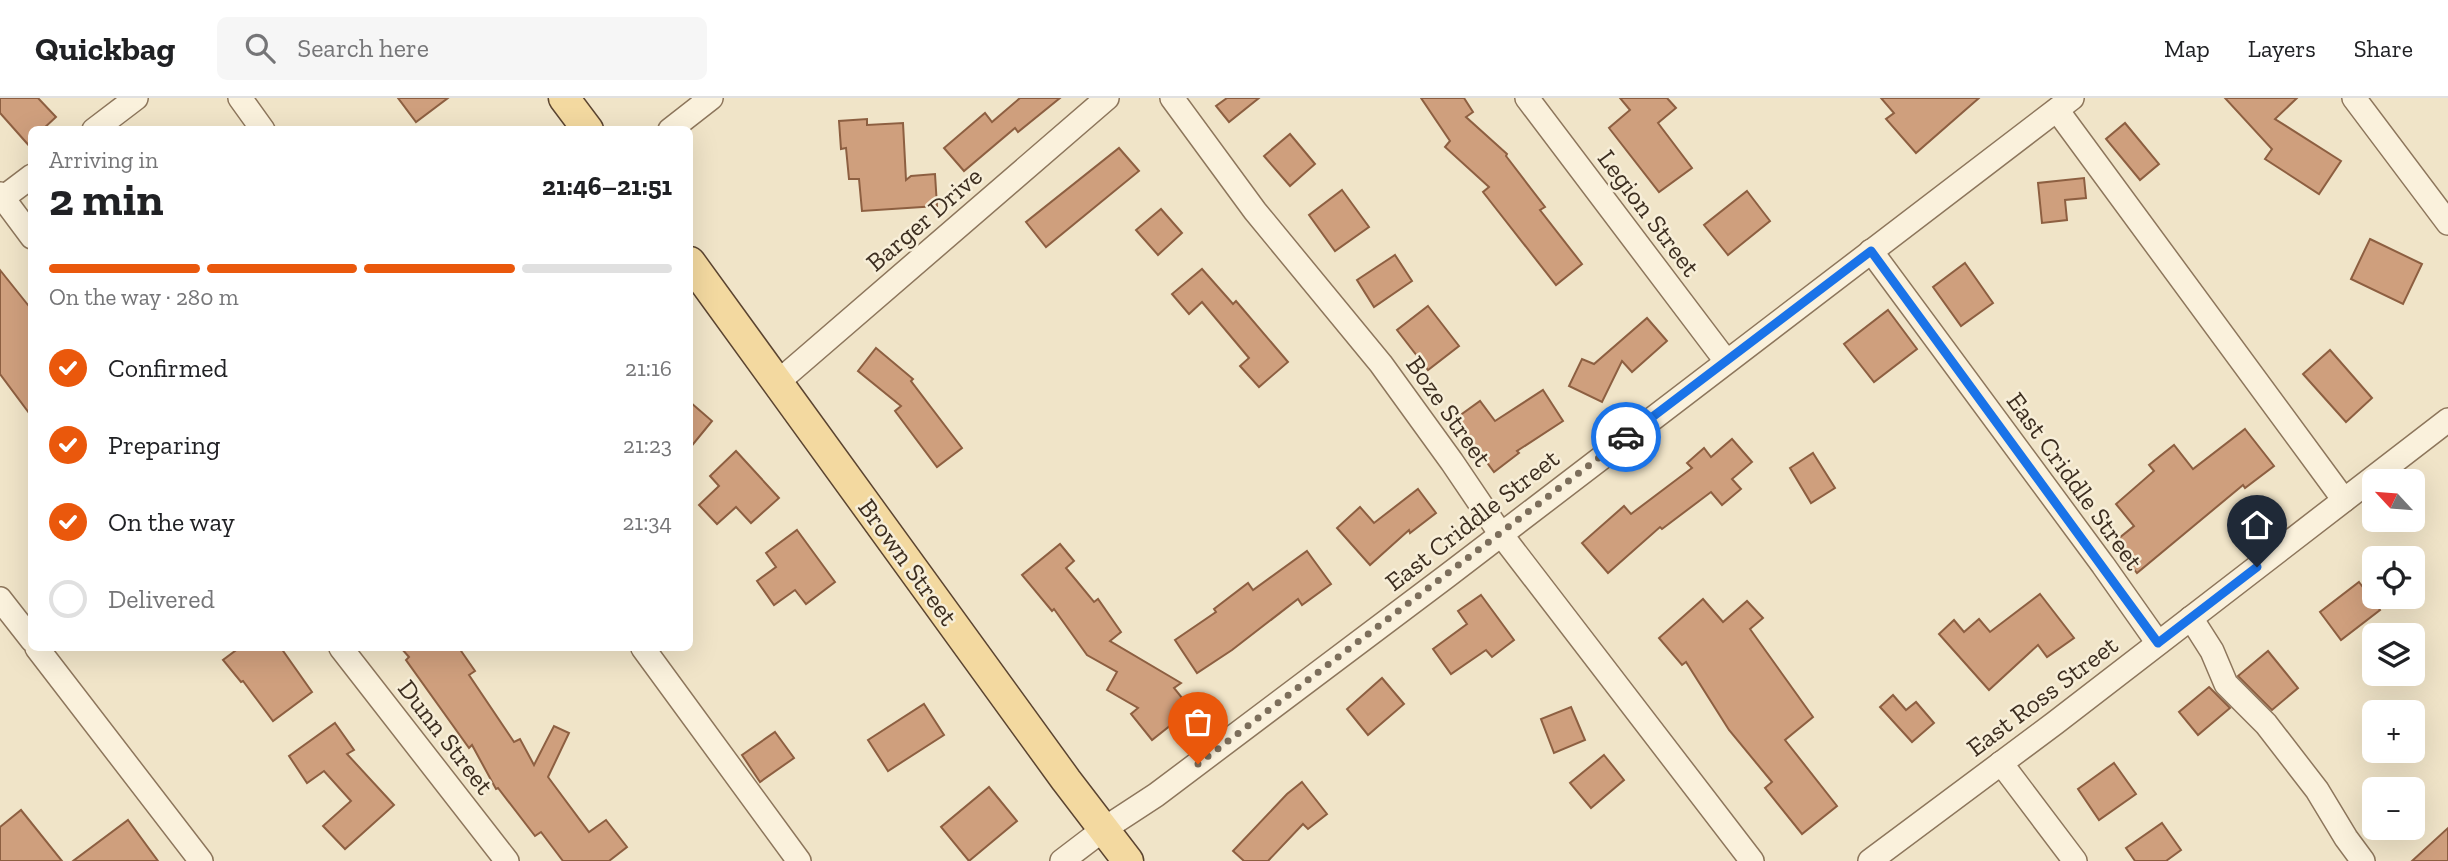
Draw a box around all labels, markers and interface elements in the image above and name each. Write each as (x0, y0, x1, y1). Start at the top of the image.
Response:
search box (217, 17, 707, 80)
text: Quickbag (35, 29, 175, 68)
icon: search (241, 29, 279, 67)
text: Search here (297, 32, 429, 64)
text: Map (2164, 34, 2210, 63)
text: Layers (2248, 34, 2316, 63)
text: Share (2354, 34, 2413, 63)
street label: Legion Street (1591, 143, 1707, 283)
text: Arriving in (49, 146, 158, 174)
street label: Barger Drive (859, 160, 989, 278)
text: 21:46–21:51 (542, 170, 672, 202)
text: 2 min (49, 172, 164, 227)
text: On the way · 280 m (49, 283, 239, 311)
icon: check (49, 349, 87, 387)
street label: Boze Street (1399, 349, 1499, 473)
text: Confirmed (108, 352, 228, 384)
text: 21:16 (625, 354, 672, 382)
street label: East Criddle Street (2000, 386, 2150, 576)
courier (1591, 402, 1661, 472)
icon: car (1607, 418, 1645, 456)
icon: check (49, 426, 87, 464)
text: Preparing (108, 429, 220, 461)
text: 21:23 (623, 431, 672, 459)
street label: East Criddle Street (1379, 442, 1566, 598)
north arrow (2362, 469, 2426, 532)
map controls (2362, 469, 2425, 840)
street label: Brown Street (851, 492, 965, 632)
pin (2227, 495, 2287, 567)
icon: check (49, 503, 87, 541)
text: On the way (108, 506, 235, 538)
icon: home (2238, 506, 2276, 544)
text: 21:34 (623, 508, 672, 536)
button: locate (2362, 546, 2425, 609)
text: Delivered (108, 583, 215, 615)
button: layers (2362, 623, 2425, 686)
street label: East Ross Street (1960, 629, 2124, 763)
street label: Dunn Street (391, 673, 501, 801)
pin (1168, 692, 1228, 764)
button: + (2362, 700, 2425, 763)
icon: bag (1179, 703, 1217, 741)
button: − (2362, 777, 2425, 840)

